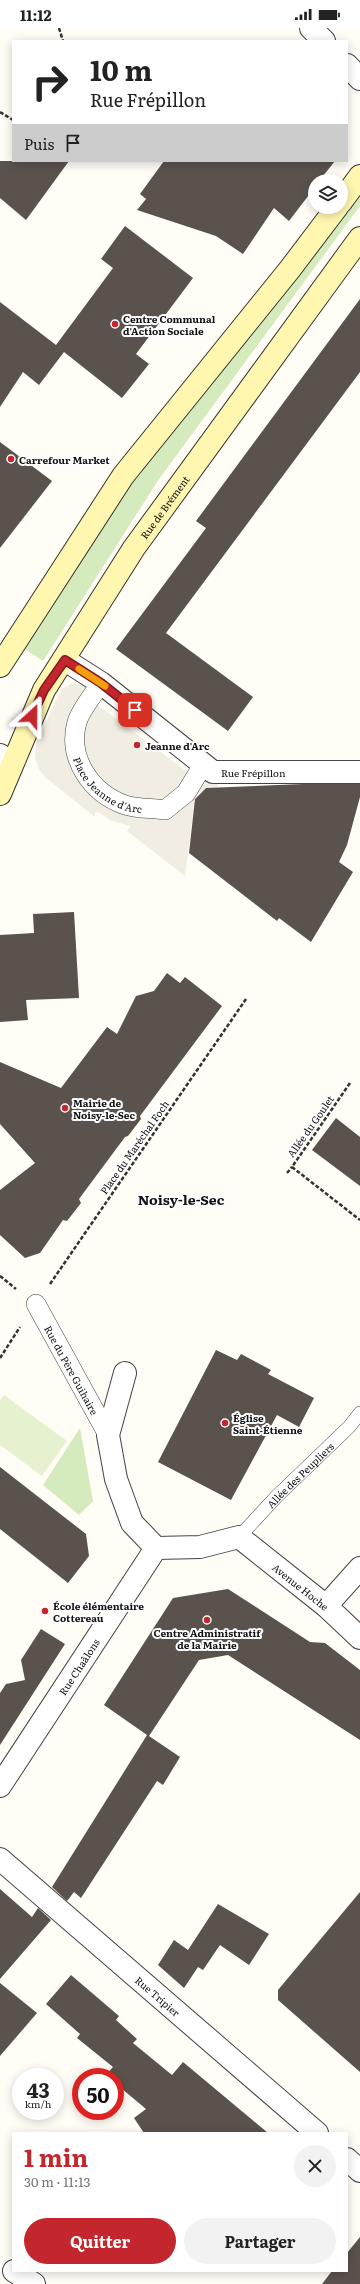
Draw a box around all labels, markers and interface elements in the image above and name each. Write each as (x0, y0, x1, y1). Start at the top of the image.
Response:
text: 11:12 (20, 3, 52, 26)
text: 10 m (90, 48, 152, 90)
icon: right (24, 56, 76, 108)
text: Rue Frépillon (90, 86, 206, 113)
text: Puis (24, 132, 54, 155)
icon: arrive (62, 132, 84, 154)
map controls (308, 174, 348, 214)
button: layers (308, 174, 348, 214)
place label: Centre Communal d'Action Sociale (123, 311, 216, 338)
marker: Centre Communal d'Action Sociale (110, 319, 120, 329)
place label: Carrefour Market (19, 452, 110, 467)
marker: Carrefour Market (6, 454, 16, 464)
street label: Rue de Brément (136, 472, 192, 542)
pin (118, 693, 152, 727)
position arrow (11, 695, 53, 737)
icon: arrive (124, 699, 146, 721)
place label: Jeanne d'Arc (145, 738, 210, 753)
marker: Jeanne d'Arc (132, 740, 142, 750)
street label: Place Jeanne d'Arc (70, 755, 143, 816)
street label: Rue Frépillon (221, 765, 286, 780)
street label: Allée du Goulet (283, 1092, 337, 1160)
place label: Mairie de Noisy-le-Sec (73, 1095, 135, 1122)
street label: Place du Maréchal Foch (96, 1097, 172, 1197)
marker: Mairie de Noisy-le-Sec (60, 1103, 70, 1113)
district label: Noisy-le-Sec (138, 1189, 225, 1209)
street label: Rue du Père Guihaire (41, 1322, 103, 1417)
place label: Église Saint-Étienne (233, 1410, 303, 1437)
marker: Église Saint-Étienne (220, 1418, 230, 1428)
street label: Allée des Peupliers (263, 1438, 337, 1511)
street label: Avenue Hoche (270, 1559, 332, 1613)
place label: École élémentaire Cottereau (53, 1598, 144, 1625)
marker: École élémentaire Cottereau (40, 1606, 50, 1616)
marker: Centre Administratif de la Mairie (202, 1615, 212, 1625)
place label: Centre Administratif de la Mairie (153, 1625, 262, 1652)
street label: Rue Chaâlons (54, 1635, 103, 1698)
street label: Rue Tripier (132, 1972, 184, 2019)
speed limit sign: 50 (72, 2068, 124, 2120)
text: 43 (26, 2074, 50, 2104)
text: km/h (25, 2096, 51, 2111)
text: 1 min (24, 2139, 88, 2174)
button: close (294, 2145, 336, 2187)
text: 30 m · 11:13 (24, 2172, 91, 2191)
button: Quitter (24, 2218, 176, 2264)
button: Partager (184, 2218, 336, 2264)

